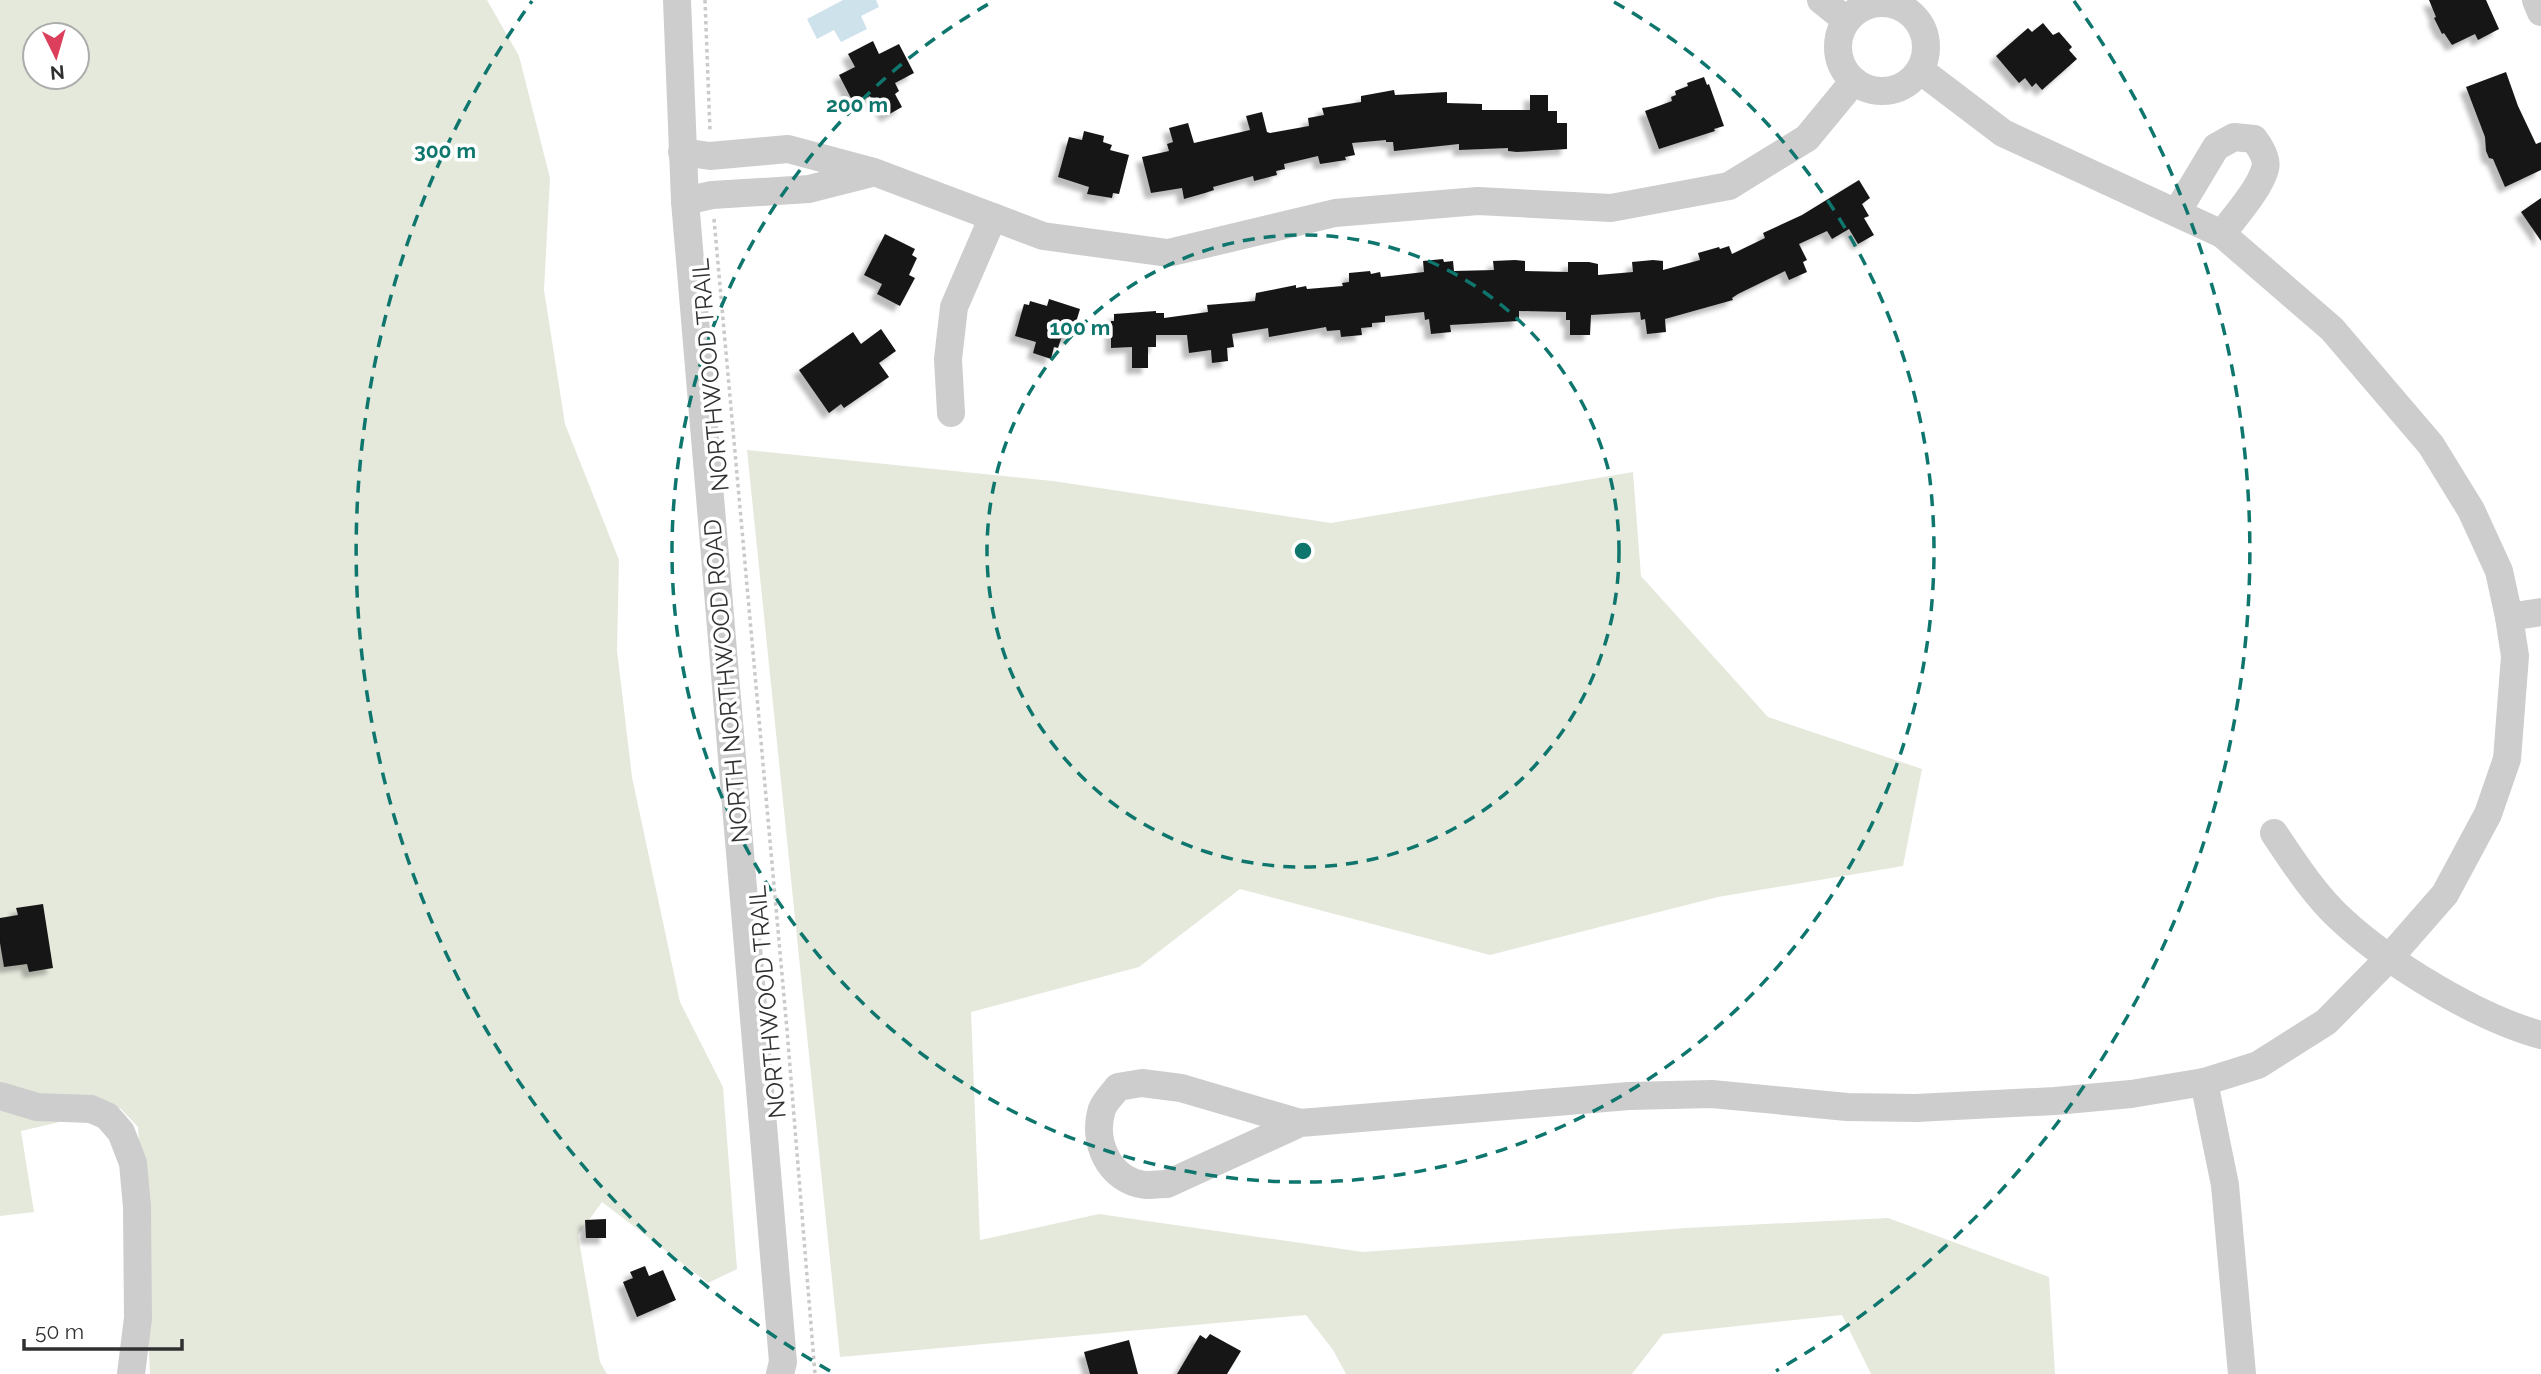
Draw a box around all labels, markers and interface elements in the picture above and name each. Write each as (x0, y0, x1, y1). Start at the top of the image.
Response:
north arrow (21, 21, 91, 91)
text: N (49, 61, 66, 85)
text: 200 m (826, 92, 888, 117)
text: 300 m (414, 138, 476, 163)
street label: NORTHWOOD TRAIL (685, 257, 735, 493)
text: 100 m (1050, 315, 1110, 340)
street label: NORTH NORTHWOOD ROAD (697, 518, 755, 844)
centre of rings (1291, 539, 1315, 563)
street label: NORTHWOOD TRAIL (742, 884, 792, 1120)
scale bar (24, 1308, 182, 1352)
text: 50 m (35, 1319, 84, 1344)

